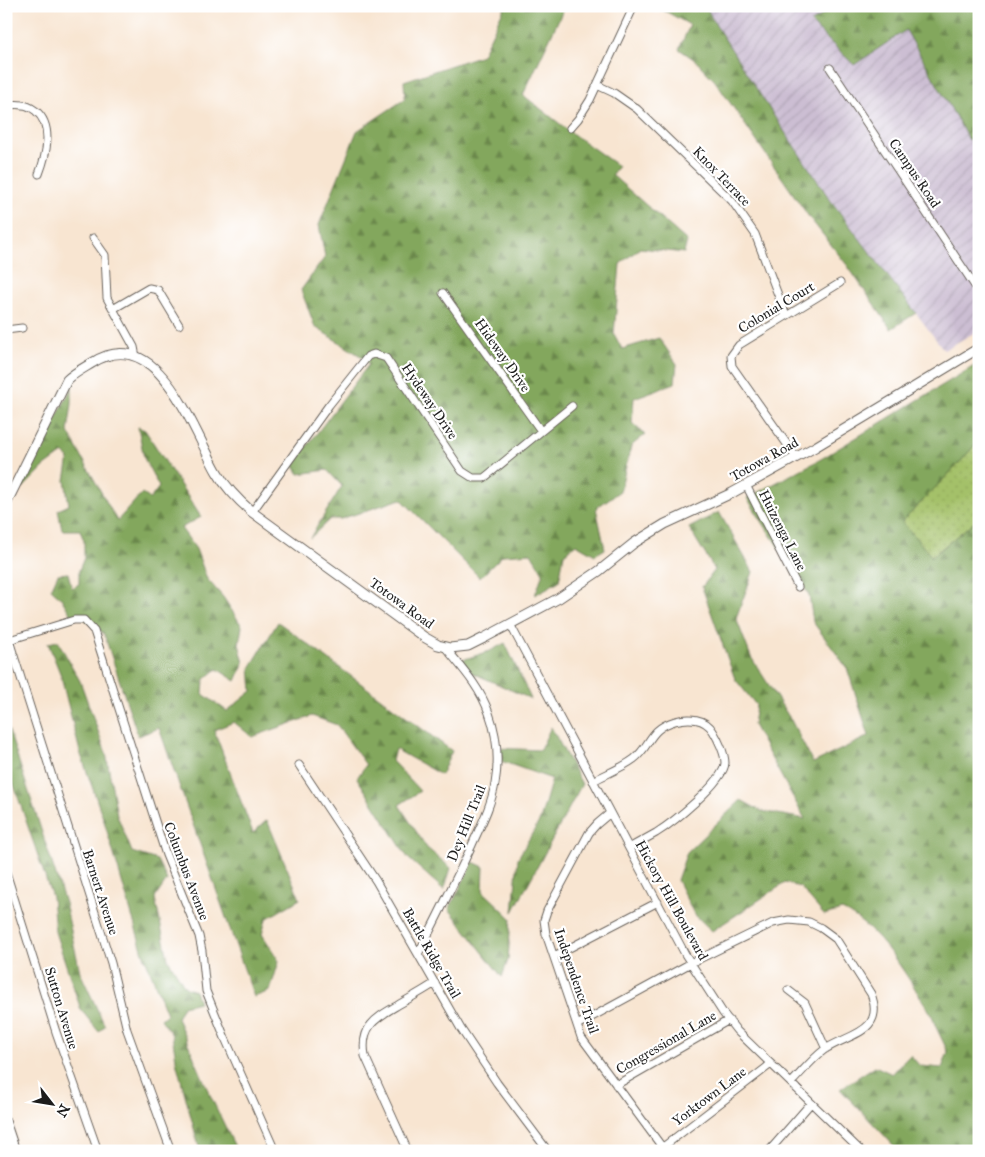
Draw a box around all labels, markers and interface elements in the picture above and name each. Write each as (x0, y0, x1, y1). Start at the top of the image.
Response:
street label: Campus Road (885, 136, 944, 211)
street label: Knox Terrace (689, 143, 754, 210)
street label: Colonial Court (735, 278, 818, 337)
street label: Hideway Drive (471, 315, 534, 395)
street label: Hydeway Drive (398, 360, 461, 443)
street label: Totowa Road (727, 434, 801, 485)
street label: Huizenga Lane (755, 487, 810, 574)
street label: Totowa Road (366, 574, 437, 632)
street label: Dey Hill Trail (443, 782, 490, 864)
street label: Columbus Avenue (160, 820, 213, 923)
street label: Hickory Hill Boulevard (631, 837, 712, 963)
street label: Barnert Avenue (79, 847, 122, 937)
street label: Battle Ridge Trail (399, 905, 464, 1002)
street label: Independence Trail (551, 926, 603, 1036)
street label: Sutton Avenue (41, 965, 82, 1052)
street label: Congressional Lane (613, 1007, 720, 1078)
street label: Yorktown Lane (669, 1063, 750, 1130)
north arrow (28, 1080, 78, 1130)
text: N (52, 1101, 73, 1120)

